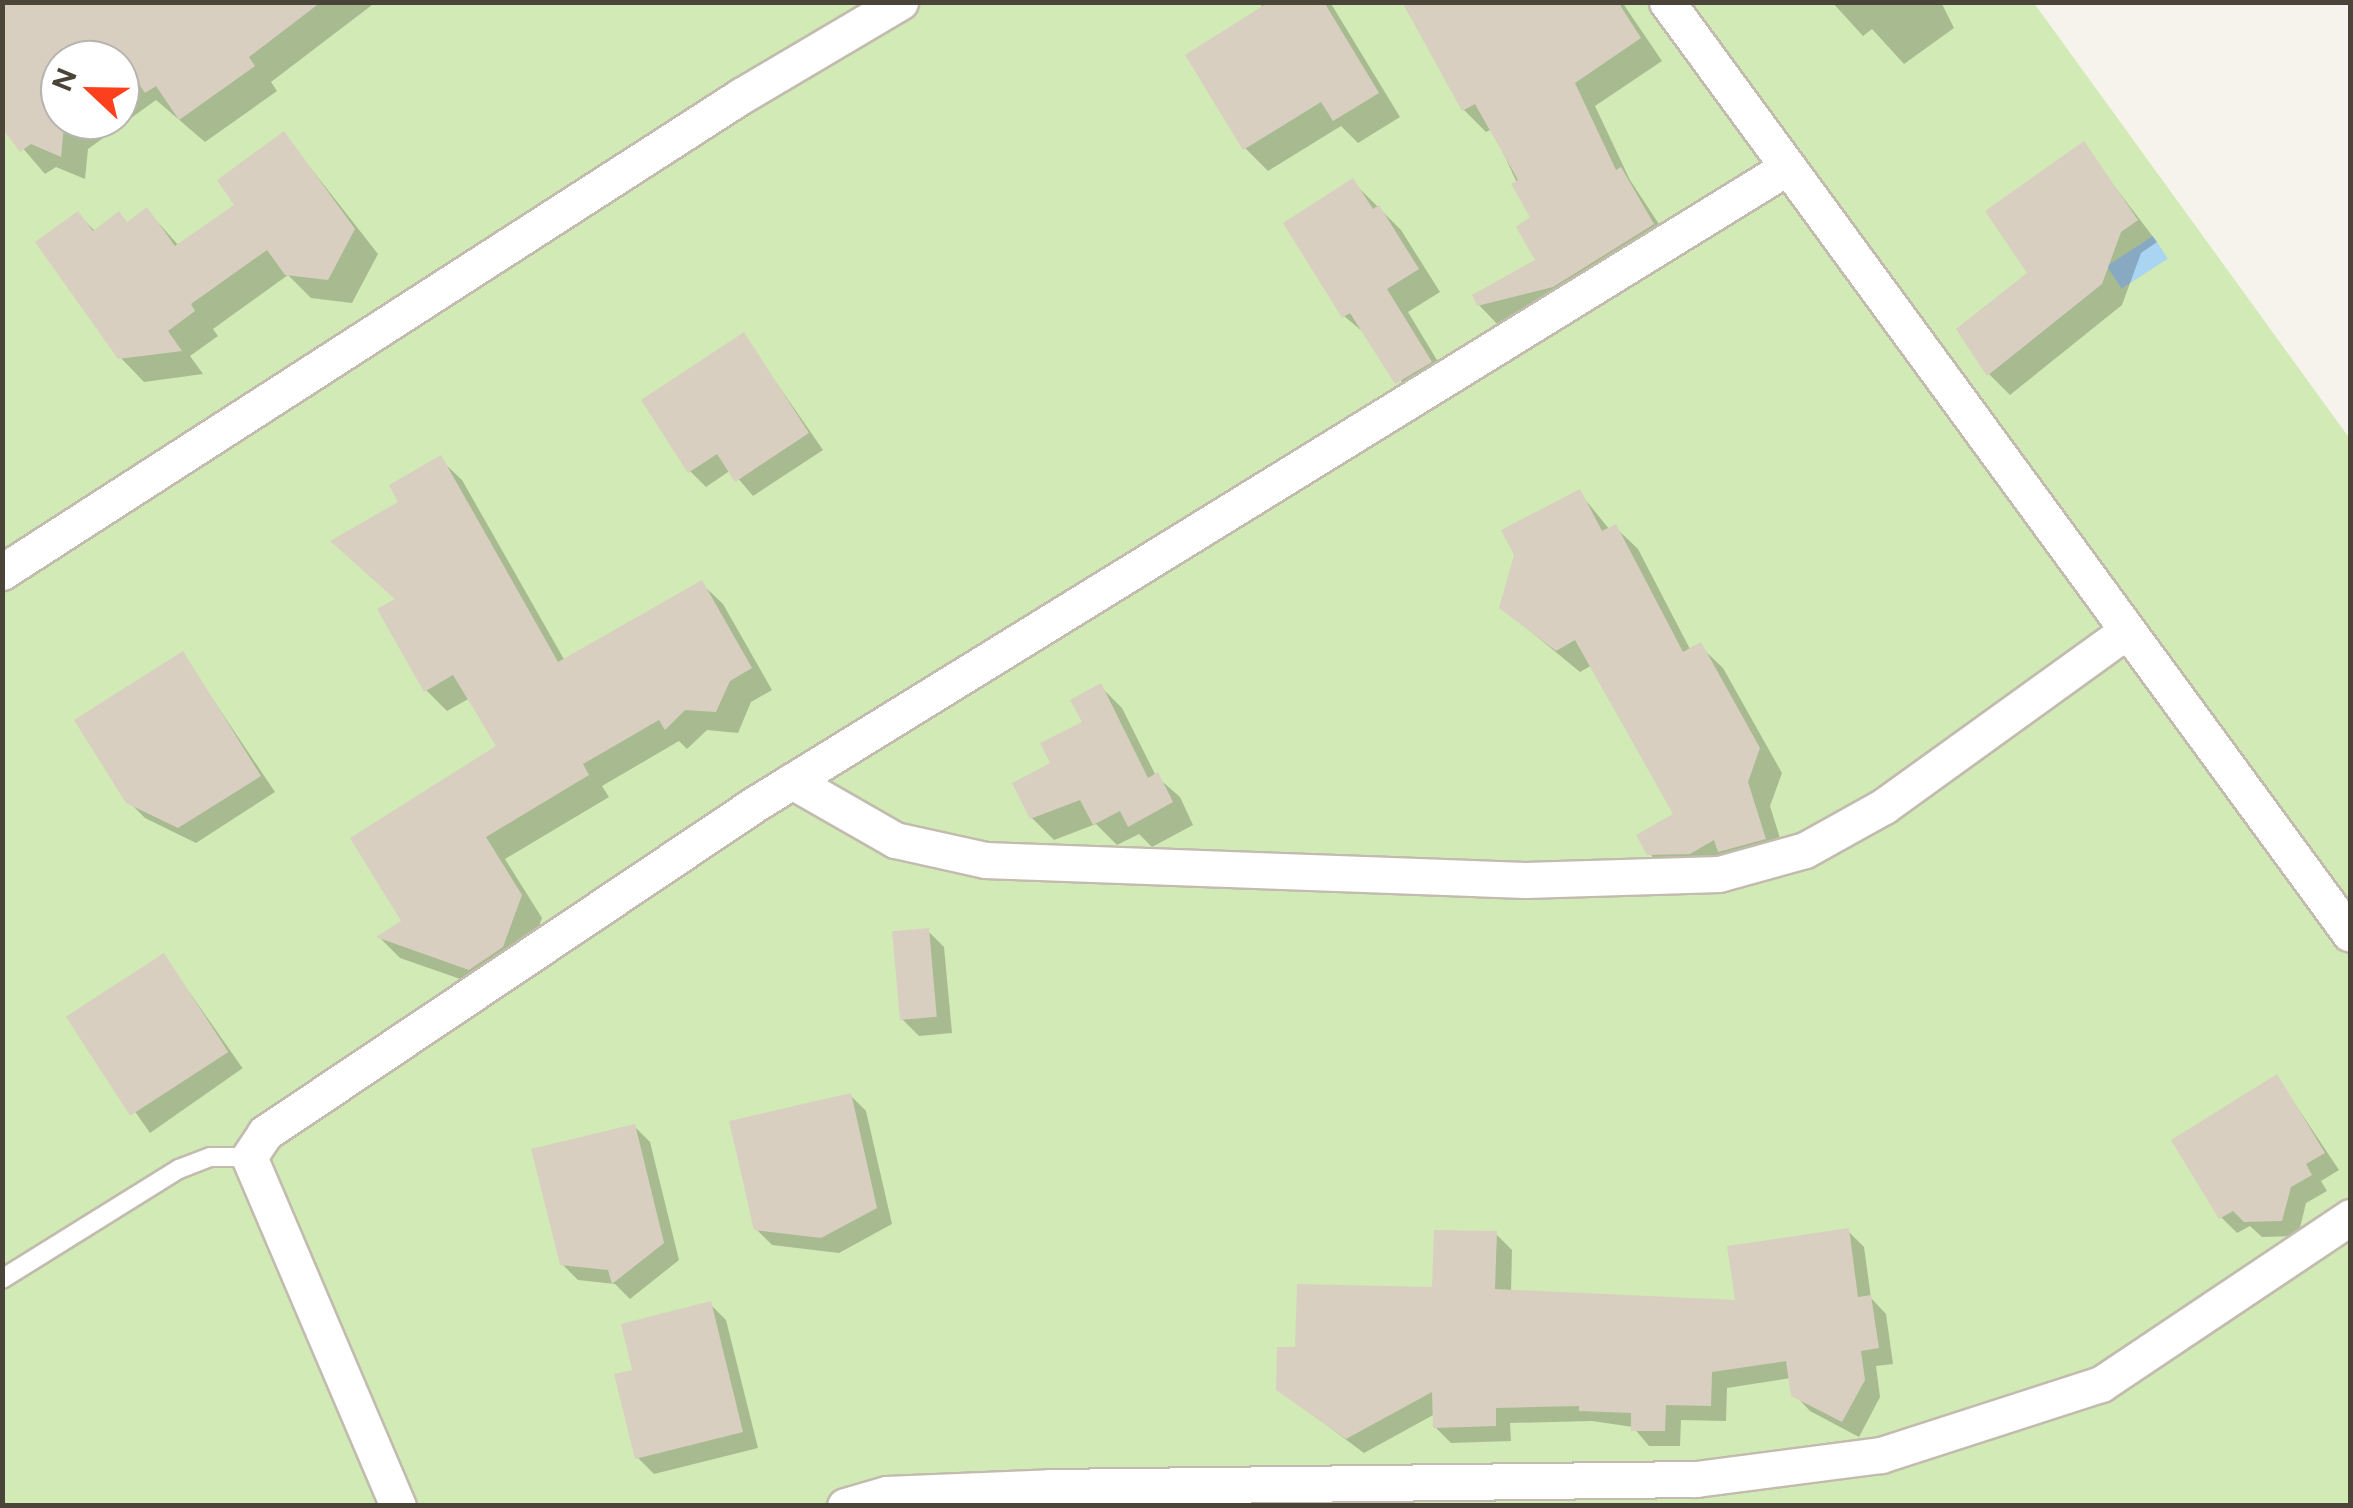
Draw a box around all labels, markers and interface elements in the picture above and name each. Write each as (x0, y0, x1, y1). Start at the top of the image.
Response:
north arrow (40, 40, 140, 140)
text: N (44, 63, 84, 96)

